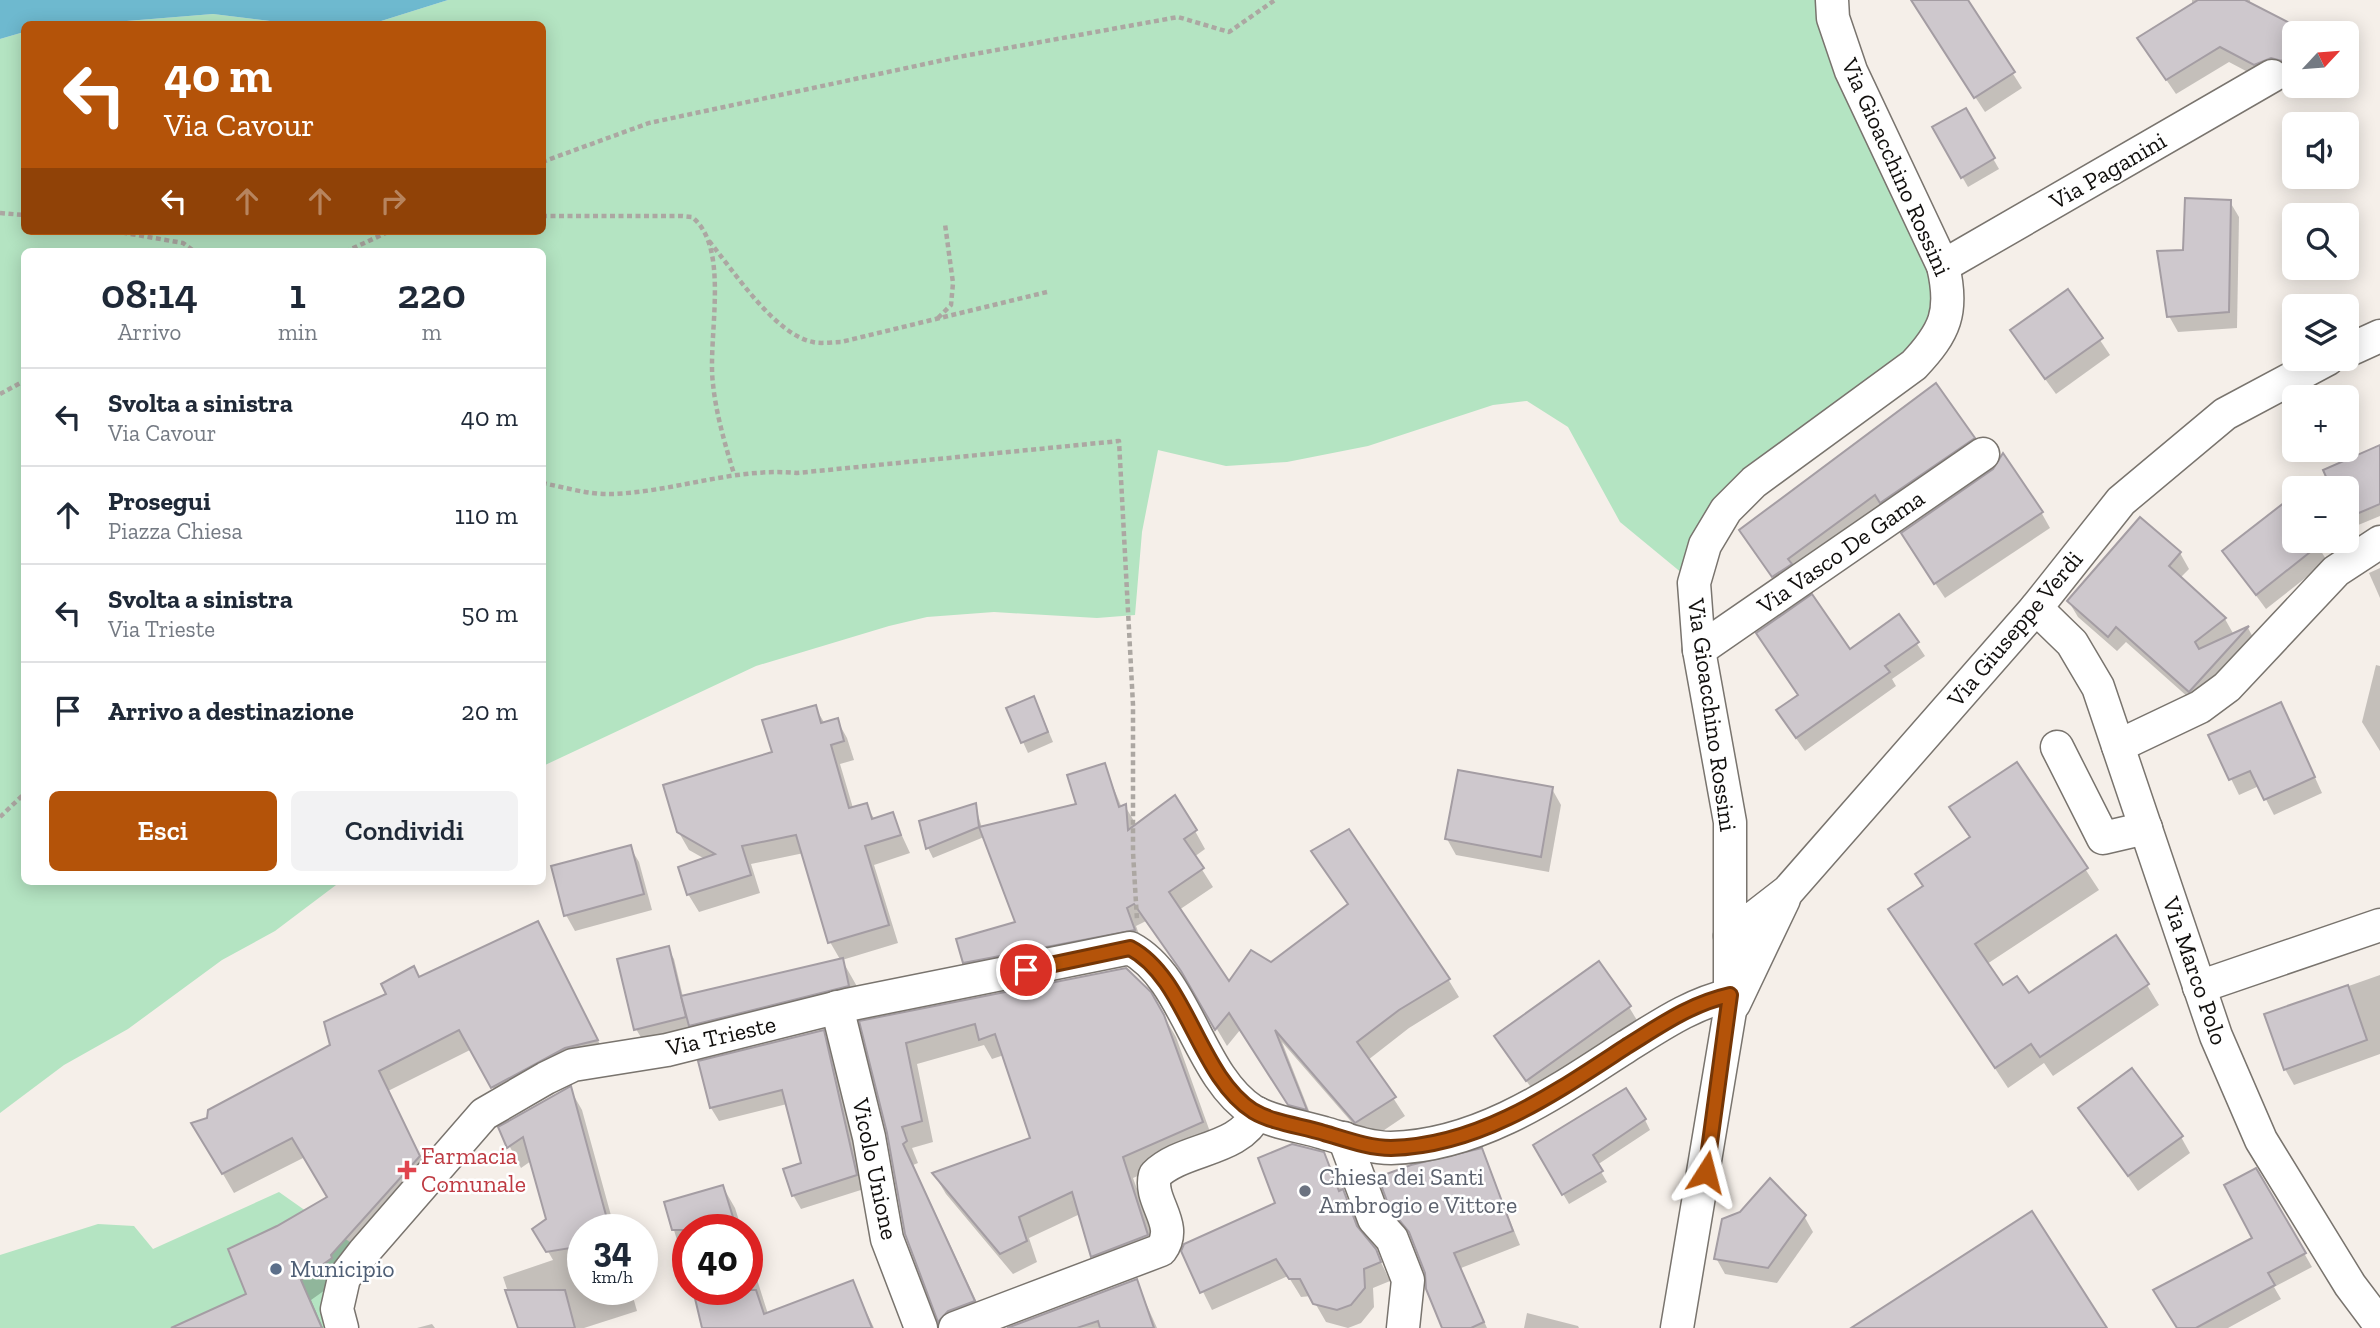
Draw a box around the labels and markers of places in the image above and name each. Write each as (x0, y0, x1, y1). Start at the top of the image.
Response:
pin (996, 940, 1056, 1000)
place label: Farmacia Comunale (421, 1141, 526, 1198)
marker: Farmacia Comunale (399, 1162, 415, 1178)
place label: Chiesa dei Santi Ambrogio e Vittore (1319, 1162, 1517, 1219)
marker: Chiesa dei Santi Ambrogio e Vittore (1297, 1183, 1313, 1199)
place label: Municipio (290, 1254, 395, 1283)
marker: Municipio (268, 1261, 284, 1277)

